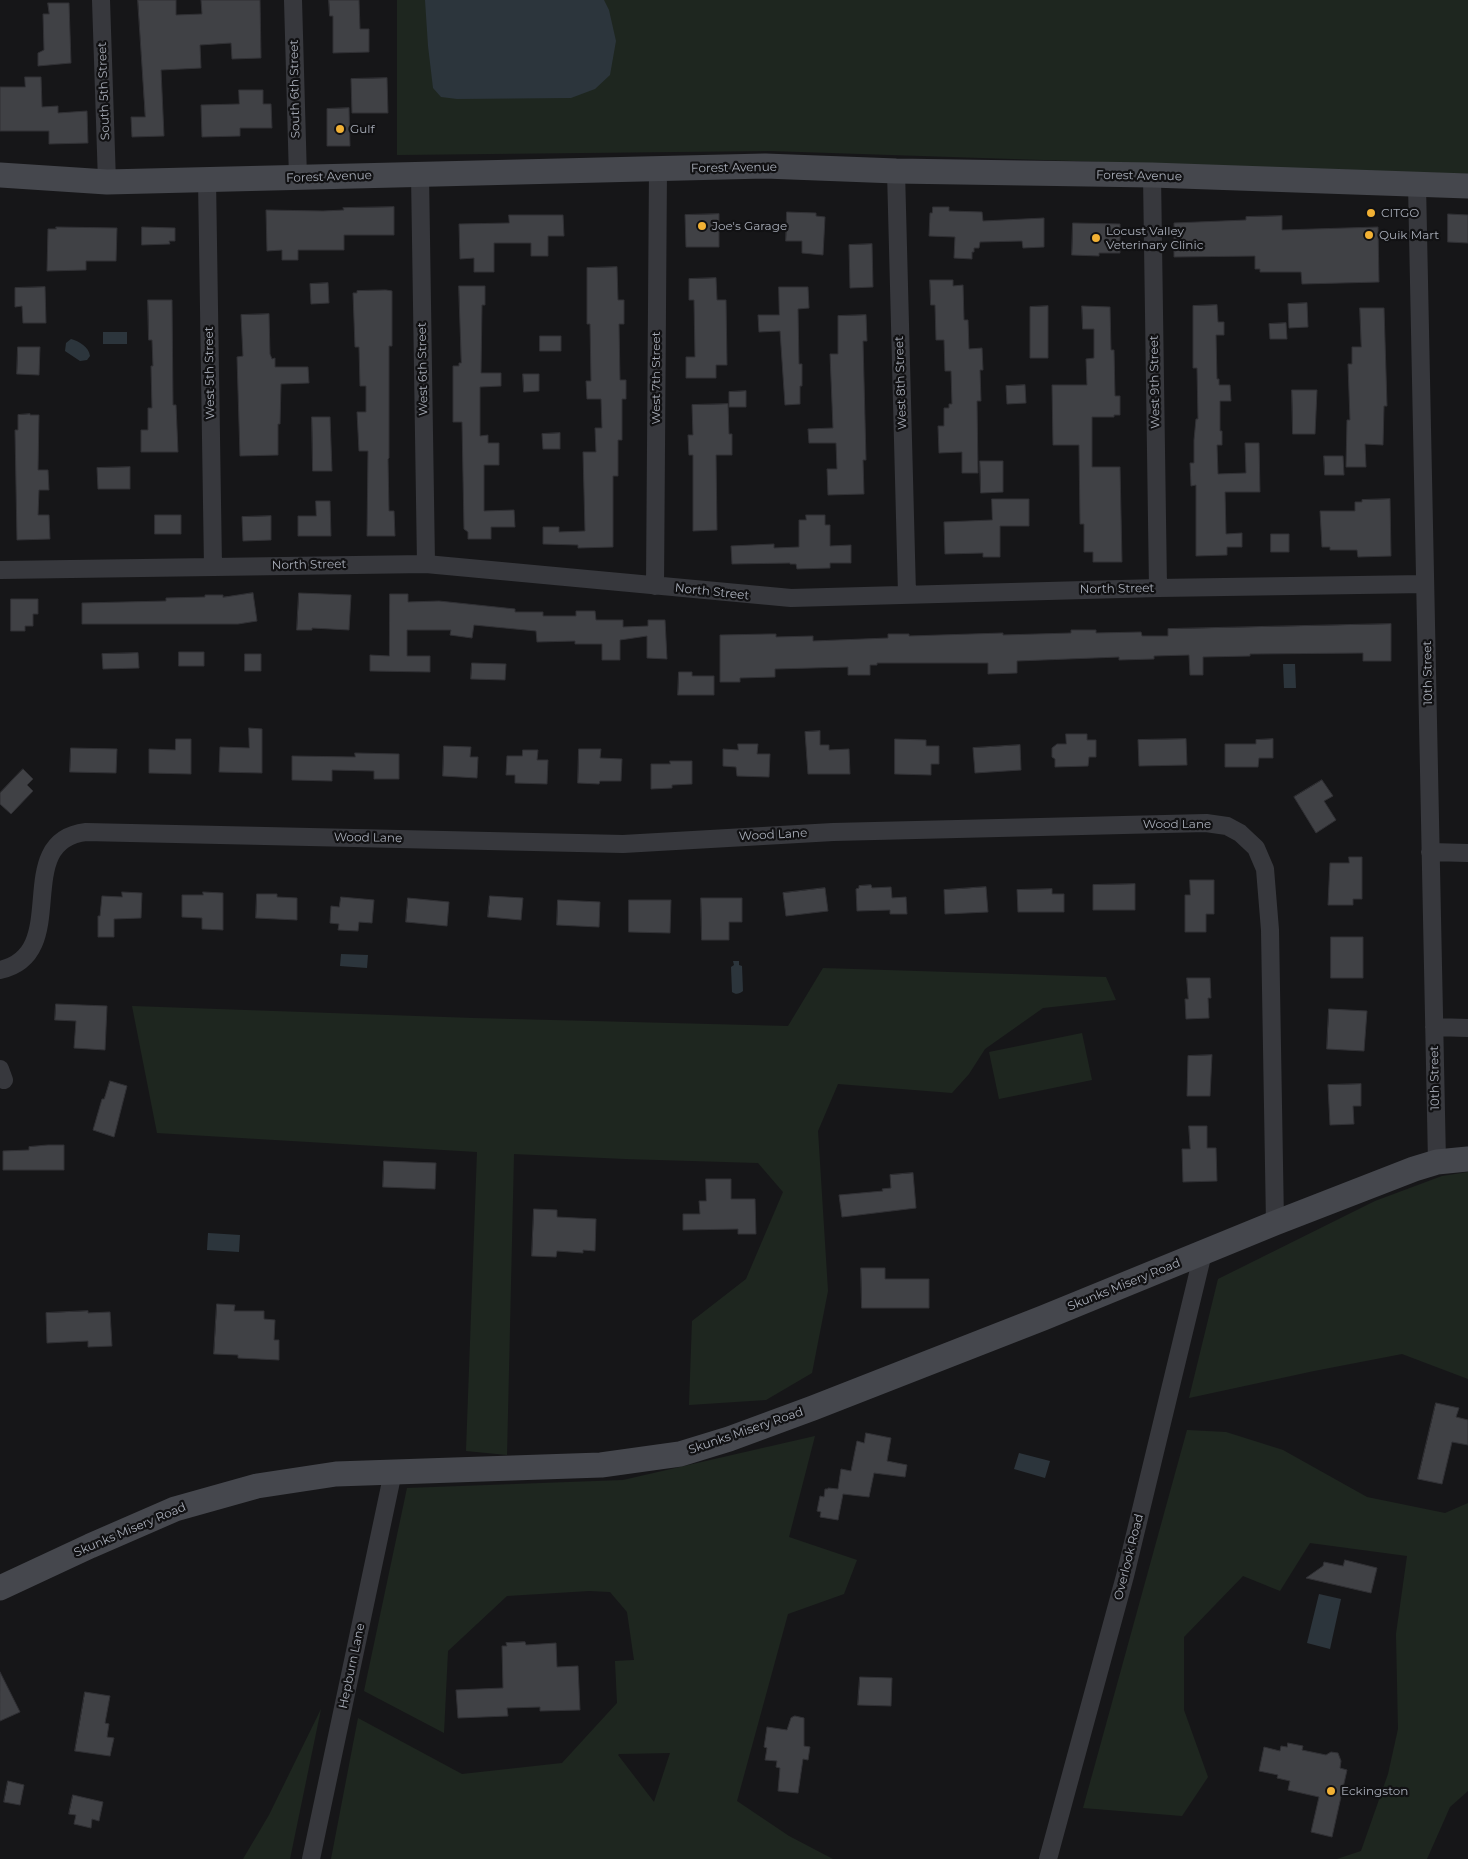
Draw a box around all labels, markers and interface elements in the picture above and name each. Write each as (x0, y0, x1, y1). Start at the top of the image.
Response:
street label: South 6th Street (287, 39, 303, 139)
street label: South 5th Street (95, 42, 113, 140)
place label: Gulf (350, 122, 375, 136)
marker: Gulf (334, 123, 346, 135)
street label: Forest Avenue (691, 160, 777, 176)
street label: Forest Avenue (286, 168, 372, 186)
street label: Forest Avenue (1096, 168, 1182, 184)
place label: CITGO (1381, 206, 1419, 220)
marker: CITGO (1365, 207, 1377, 219)
place label: Joe's Garage (712, 219, 787, 233)
marker: Joe's Garage (696, 220, 708, 232)
place label: Locust Valley Veterinary Clinic (1106, 224, 1203, 252)
place label: Quik Mart (1379, 228, 1439, 242)
marker: Quik Mart (1363, 229, 1375, 241)
marker: Locust Valley Veterinary Clinic (1090, 232, 1102, 244)
street label: West 6th Street (415, 322, 431, 416)
street label: West 5th Street (202, 326, 218, 420)
street label: West 7th Street (649, 331, 663, 425)
street label: West 9th Street (1147, 335, 1163, 429)
street label: West 8th Street (892, 336, 910, 430)
street label: North Street (272, 557, 346, 573)
street label: North Street (674, 581, 750, 603)
street label: North Street (1080, 581, 1154, 597)
street label: 10th Street (1420, 640, 1436, 706)
street label: Wood Lane (1143, 817, 1211, 831)
street label: Wood Lane (738, 826, 808, 844)
street label: Wood Lane (334, 830, 402, 846)
street label: 10th Street (1427, 1045, 1443, 1111)
street label: Skunks Misery Road (1066, 1256, 1182, 1314)
street label: Skunks Misery Road (687, 1405, 805, 1457)
street label: Skunks Misery Road (72, 1500, 188, 1560)
street label: Overlook Road (1111, 1512, 1147, 1602)
street label: Hepburn Lane (336, 1622, 368, 1710)
place label: Eckingston (1341, 1784, 1408, 1798)
marker: Eckingston (1325, 1785, 1337, 1797)

